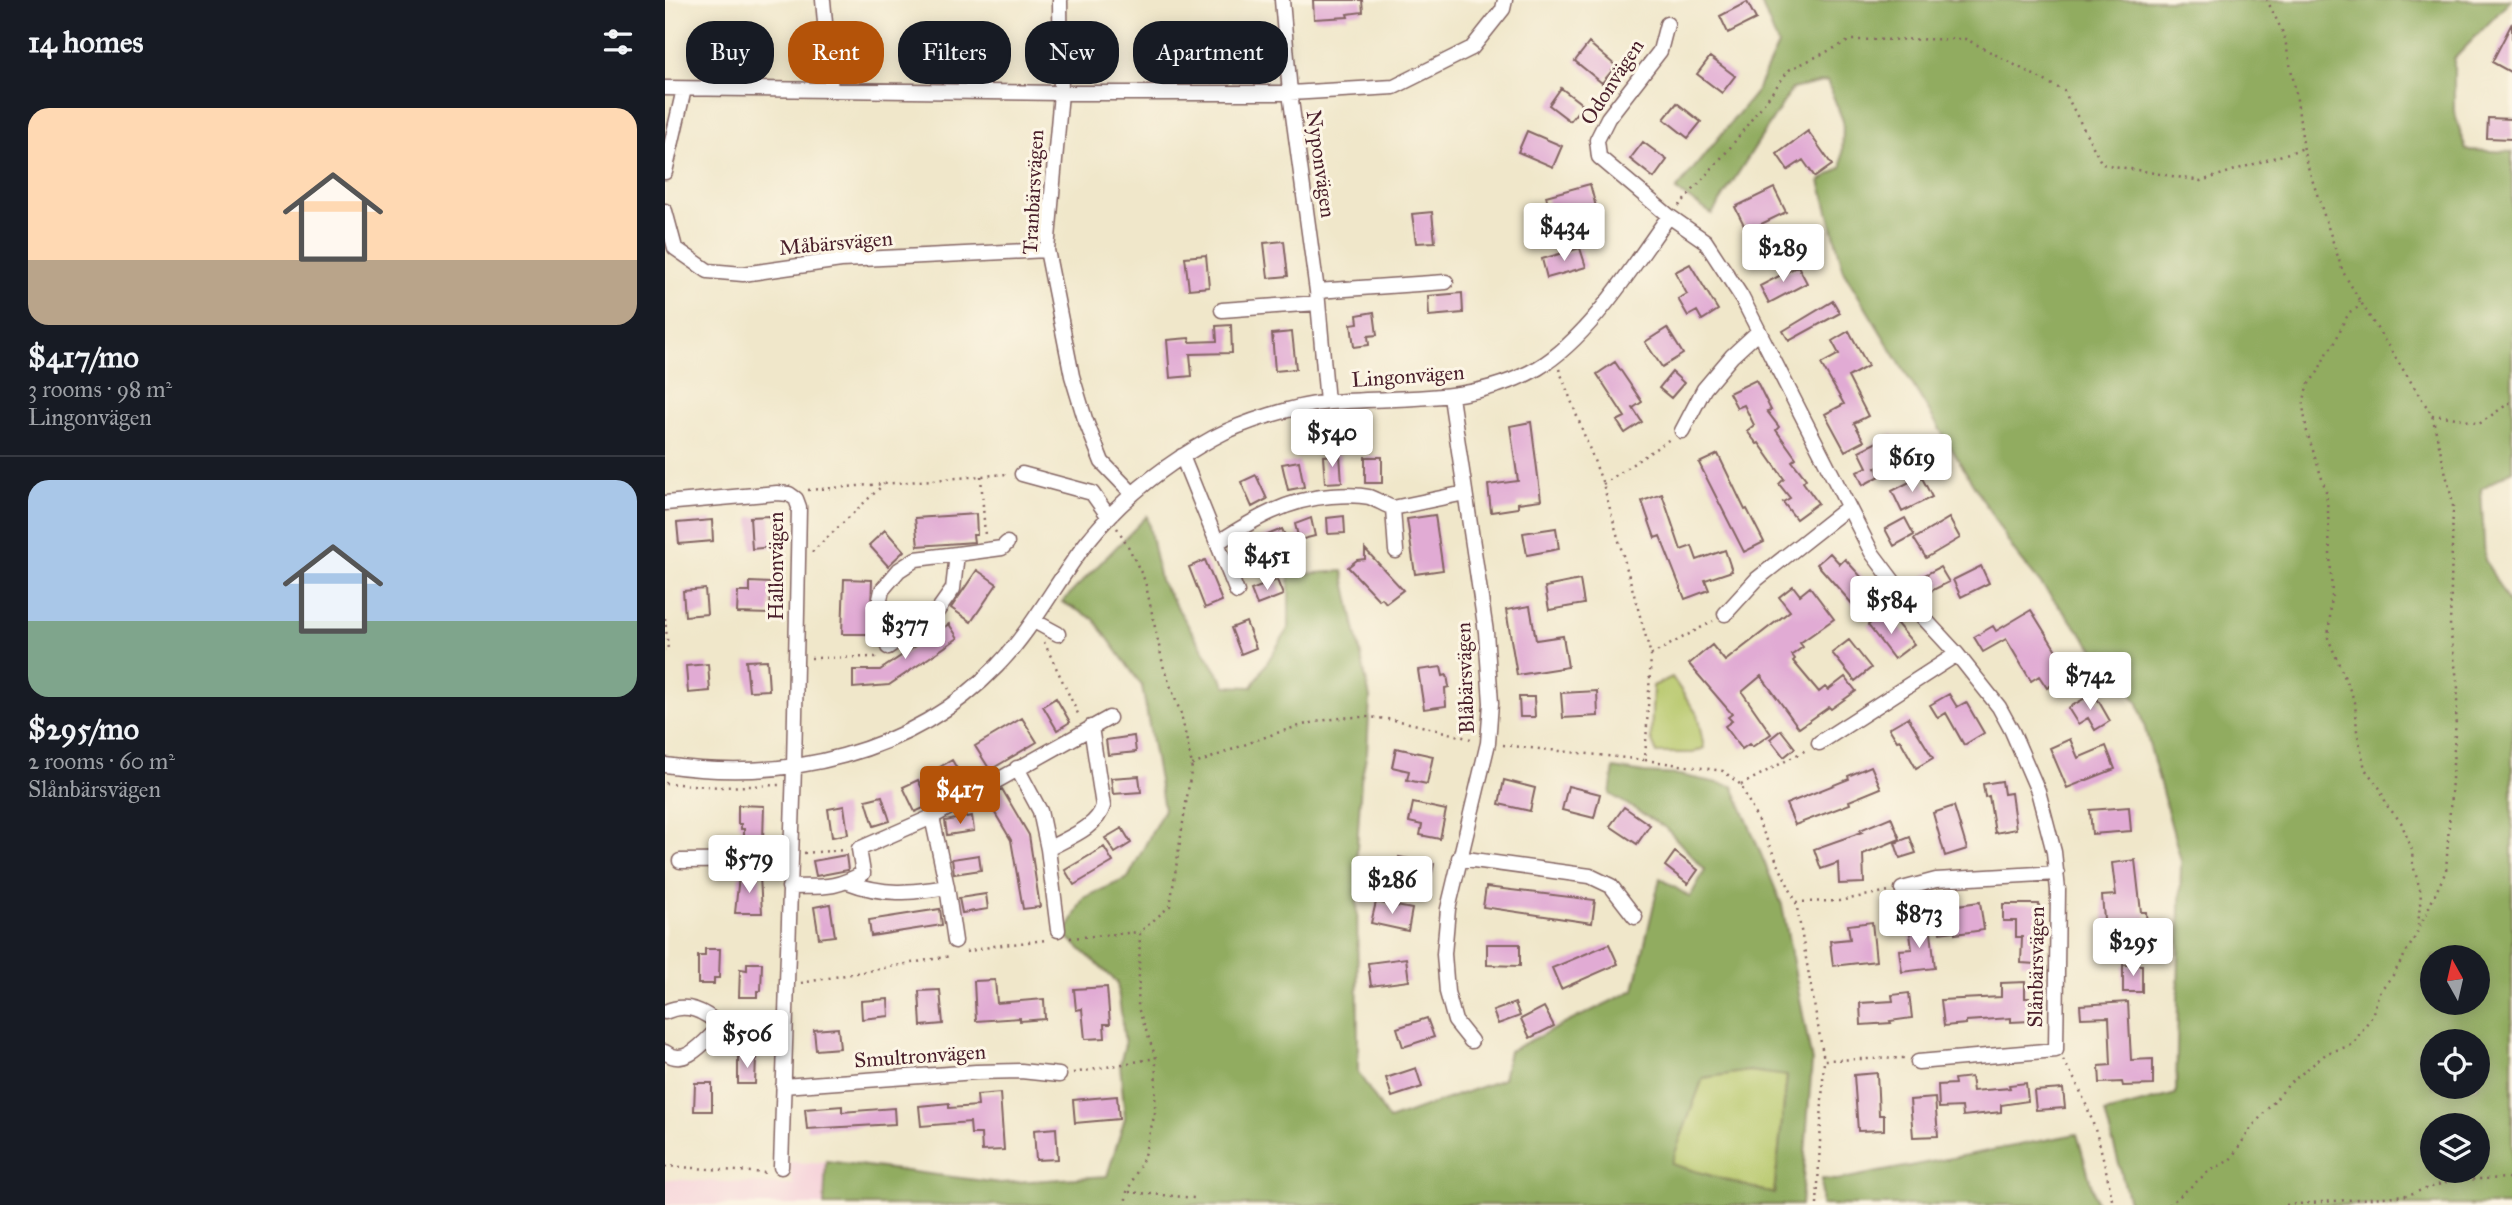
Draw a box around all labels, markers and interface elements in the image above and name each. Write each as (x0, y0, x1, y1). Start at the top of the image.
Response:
chip: Buy (686, 21, 774, 84)
chip: Rent (788, 21, 884, 84)
chip: Filters (898, 21, 1011, 84)
chip: New (1025, 21, 1119, 84)
chip: Apartment (1133, 21, 1288, 84)
icon: filters (599, 23, 637, 61)
text: 14 homes (28, 24, 143, 60)
street label: Odonvägen (1575, 34, 1649, 130)
street label: Nyponvägen (1301, 109, 1341, 219)
street label: Tranbärsvägen (1017, 129, 1049, 255)
icon: home (270, 154, 396, 280)
pin: $434 (1523, 204, 1605, 263)
text: $434 (1540, 212, 1588, 240)
pin: $289 (1742, 224, 1824, 284)
street label: Måbärsvägen (778, 225, 894, 261)
text: $289 (1758, 233, 1808, 261)
text: $417/mo (28, 339, 139, 375)
street label: Lingonvägen (1351, 359, 1465, 393)
text: 3 rooms · 98 m² (28, 375, 172, 403)
text: Lingonvägen (28, 403, 152, 431)
pin: $540 (1291, 410, 1373, 469)
text: $540 (1307, 418, 1357, 446)
pin: $619 (1871, 434, 1953, 494)
text: $619 (1889, 443, 1935, 471)
street label: Hallonvägen (763, 512, 789, 620)
icon: home (270, 526, 396, 652)
pin: $451 (1226, 532, 1308, 592)
text: $451 (1244, 541, 1290, 569)
pin: $584 (1850, 576, 1932, 636)
text: $584 (1866, 585, 1916, 613)
pin: $377 (864, 602, 946, 661)
text: $377 (881, 610, 929, 638)
street label: Blåbärsvägen (1450, 622, 1480, 734)
pin: $742 (2049, 652, 2131, 712)
text: $742 (2065, 661, 2115, 689)
text: $295/mo (28, 711, 139, 747)
text: 2 rooms · 60 m² (28, 747, 175, 775)
pin: $417 (919, 766, 1001, 826)
text: Slånbärsvägen (28, 775, 161, 803)
text: $417 (936, 775, 984, 803)
pin: $579 (708, 836, 790, 895)
text: $579 (724, 844, 774, 872)
pin: $286 (1351, 856, 1433, 916)
text: $286 (1367, 865, 1417, 893)
pin: $873 (1878, 890, 1960, 950)
text: $873 (1895, 899, 1943, 927)
street label: Slånbärsvägen (2022, 906, 2050, 1028)
pin: $295 (2092, 918, 2174, 978)
text: $295 (2109, 927, 2157, 955)
north arrow (2420, 945, 2490, 1015)
map controls (2420, 945, 2490, 1183)
pin: $506 (706, 1010, 788, 1070)
text: $506 (722, 1019, 772, 1047)
button: locate (2420, 1029, 2490, 1099)
street label: Smultronvägen (853, 1038, 987, 1074)
button: layers (2420, 1113, 2490, 1183)

